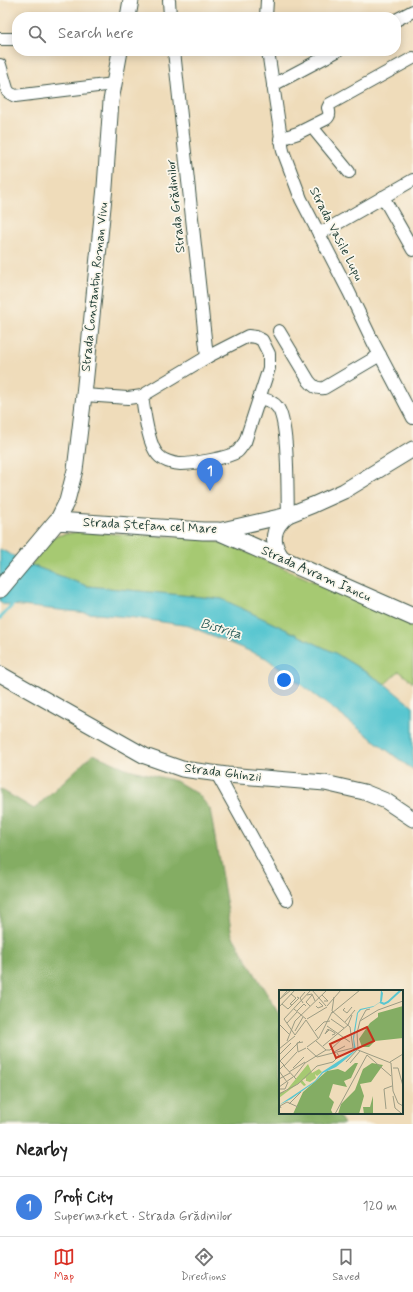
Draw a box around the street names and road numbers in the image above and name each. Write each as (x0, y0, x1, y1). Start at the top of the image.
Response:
street label: Strada Grădinilor (163, 158, 189, 254)
street label: Strada Vasile Lupu (305, 184, 367, 284)
street label: Strada Constantin Roman Vivu (78, 201, 112, 373)
street label: Strada Ștefan cel Mare (83, 514, 218, 538)
street label: Strada Avram Iancu (258, 542, 374, 606)
street label: Strada Ghinzii (183, 760, 263, 786)

